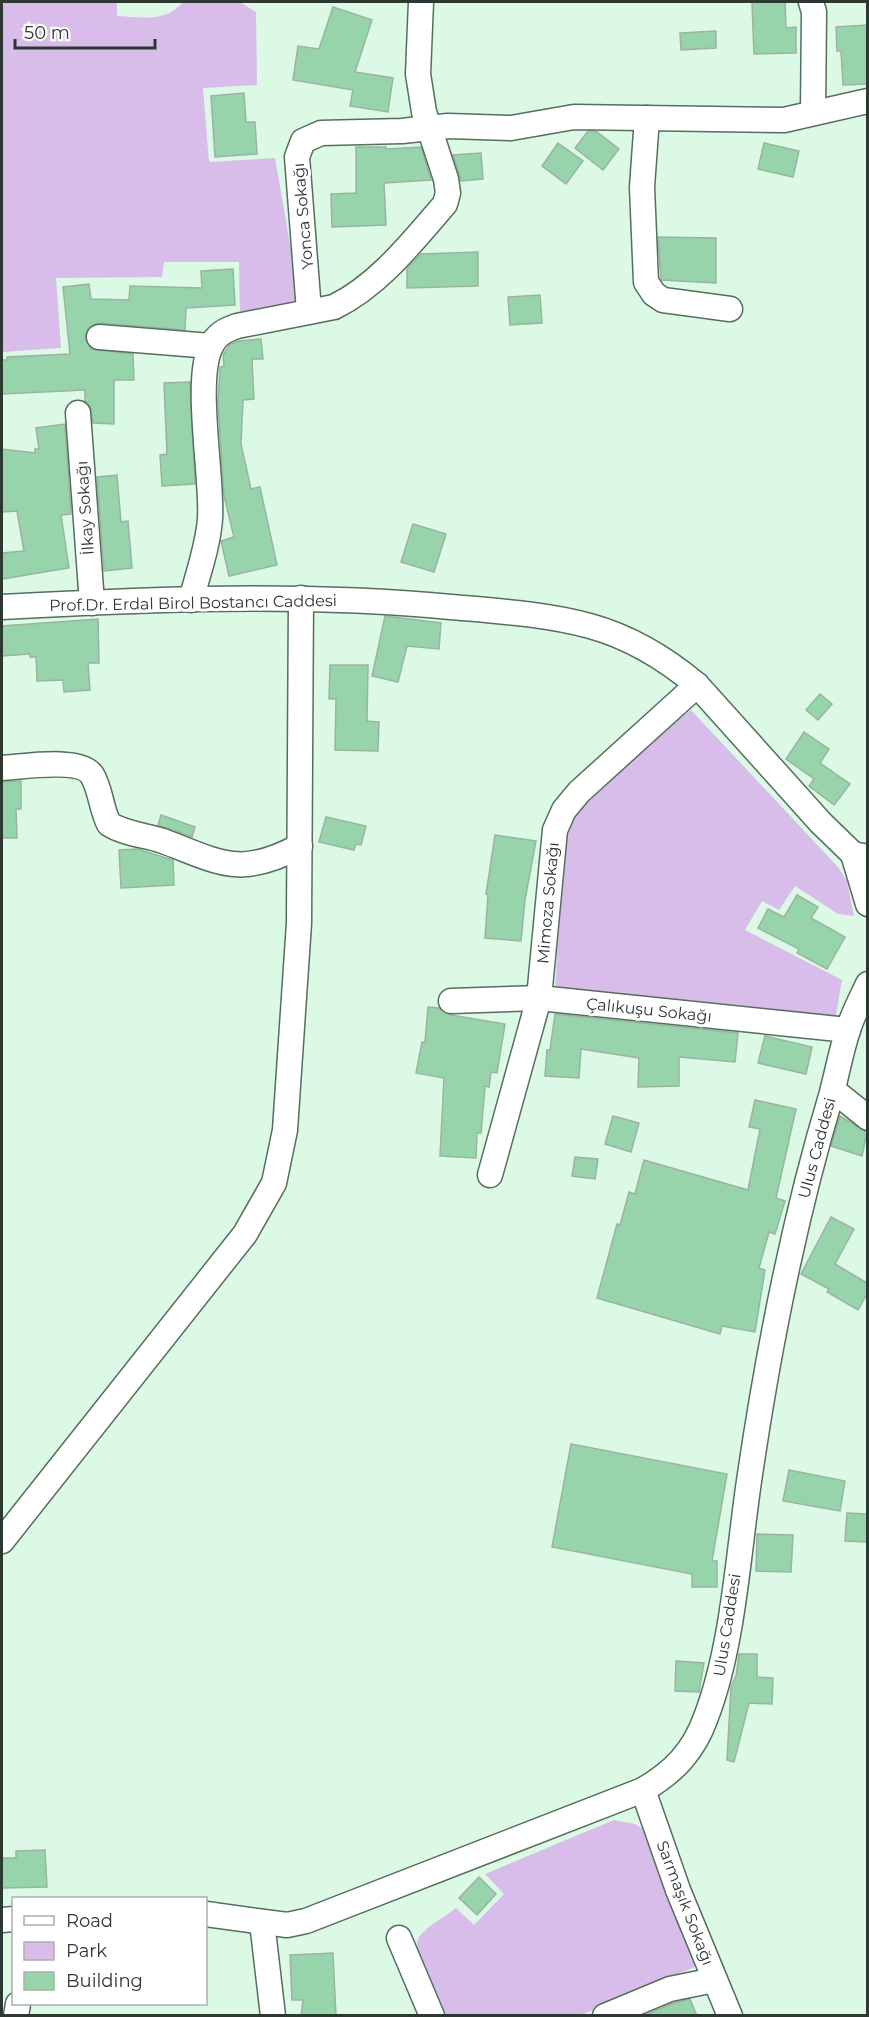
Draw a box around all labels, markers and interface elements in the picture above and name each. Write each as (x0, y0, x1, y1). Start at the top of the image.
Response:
scale bar (15, 12, 154, 50)
text: 50 m (24, 22, 70, 44)
street label: Yonca Sokağı (289, 162, 317, 270)
street label: İlkay Sokağı (72, 460, 98, 556)
street label: Prof.Dr. Erdal Birol Bostancı Caddesi (49, 591, 337, 615)
street label: Mimoza Sokağı (533, 841, 563, 965)
street label: Çalıkuşu Sokağı (585, 994, 713, 1026)
street label: Ulus Caddesi (794, 1095, 840, 1201)
street label: Ulus Caddesi (709, 1572, 745, 1678)
street label: Sarmaşık Sokağı (653, 1838, 717, 1968)
legend (12, 1897, 207, 2005)
text: Road (66, 1910, 113, 1932)
text: Park (66, 1940, 107, 1962)
text: Building (66, 1970, 143, 1992)

